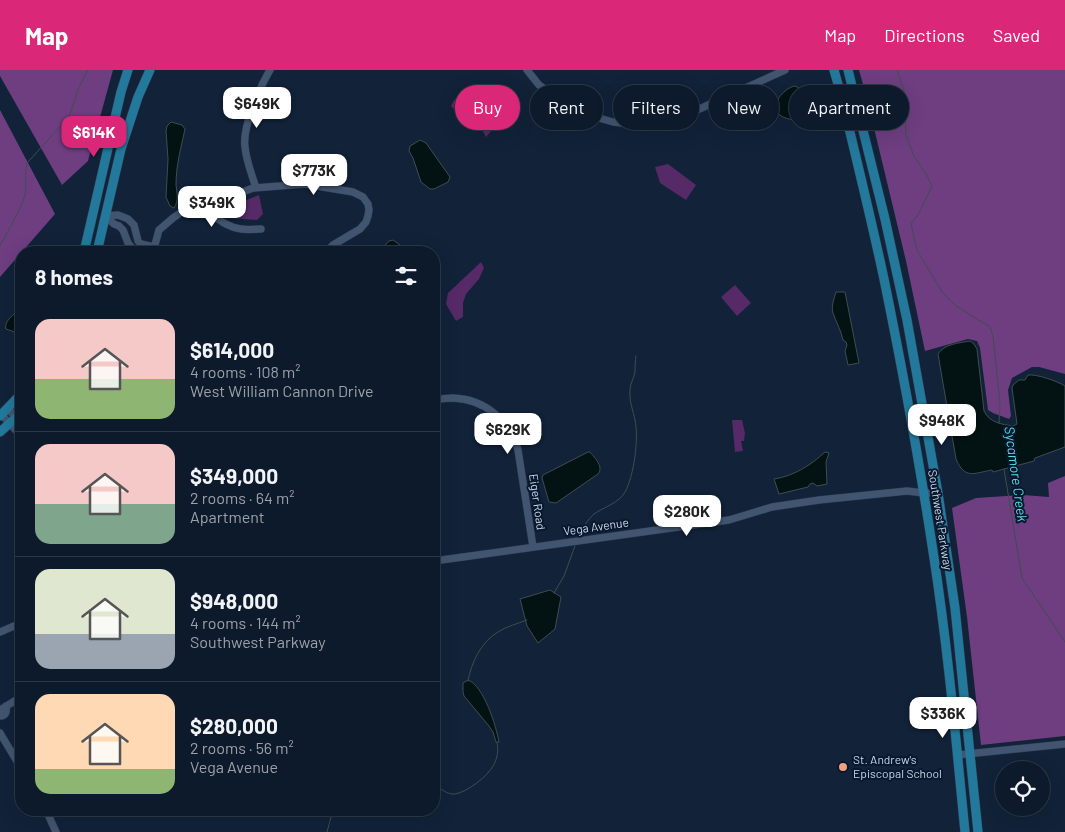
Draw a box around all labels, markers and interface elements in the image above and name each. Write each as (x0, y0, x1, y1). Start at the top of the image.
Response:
text: Map (25, 21, 68, 50)
text: Map (824, 24, 856, 46)
text: Directions (884, 24, 965, 46)
text: Saved (993, 24, 1040, 46)
chip: Buy (455, 85, 520, 130)
chip: Rent (530, 85, 603, 130)
chip: Filters (613, 85, 699, 130)
chip: New (709, 85, 779, 130)
chip: Apartment (789, 85, 909, 130)
pin: $649K (222, 87, 292, 129)
text: $649K (234, 93, 280, 112)
pin: $614K (59, 116, 129, 158)
text: $614K (73, 122, 116, 141)
pin: $773K (279, 154, 349, 196)
text: $773K (292, 160, 336, 179)
pin: $349K (177, 186, 247, 228)
text: $349K (189, 192, 235, 211)
icon: filters (392, 262, 420, 290)
text: 8 homes (35, 264, 113, 289)
text: $614,000 (190, 337, 274, 362)
icon: home (75, 339, 135, 399)
text: 4 rooms · 108 m² (190, 362, 301, 381)
text: West William Cannon Drive (190, 381, 374, 400)
pin: $948K (907, 404, 977, 446)
text: $948K (919, 410, 965, 429)
pin: $629K (473, 412, 543, 455)
text: $629K (485, 419, 531, 438)
water label: Sycamore Creek (1001, 425, 1032, 523)
text: $349,000 (190, 463, 278, 488)
icon: home (75, 464, 135, 524)
street label: Southwest Parkway (926, 469, 956, 572)
street label: Eiger Road (527, 473, 549, 531)
text: 2 rooms · 64 m² (190, 488, 294, 507)
pin: $280K (652, 494, 722, 537)
text: $280K (664, 501, 710, 520)
text: Apartment (190, 507, 265, 526)
street label: Vega Avenue (562, 514, 629, 538)
text: $948,000 (190, 588, 278, 613)
icon: home (75, 589, 135, 649)
text: 4 rooms · 144 m² (190, 613, 301, 632)
text: Southwest Parkway (190, 632, 326, 651)
pin: $336K (908, 696, 978, 739)
text: $336K (920, 703, 966, 722)
text: $280,000 (190, 713, 278, 738)
icon: home (75, 714, 135, 774)
text: 2 rooms · 56 m² (190, 738, 294, 757)
place label: St. Andrew's Episcopal School (853, 752, 942, 780)
text: Vega Avenue (190, 757, 278, 776)
marker: St. Andrew's Episcopal School (837, 761, 849, 773)
map controls (995, 761, 1050, 816)
button: locate (995, 761, 1050, 816)

